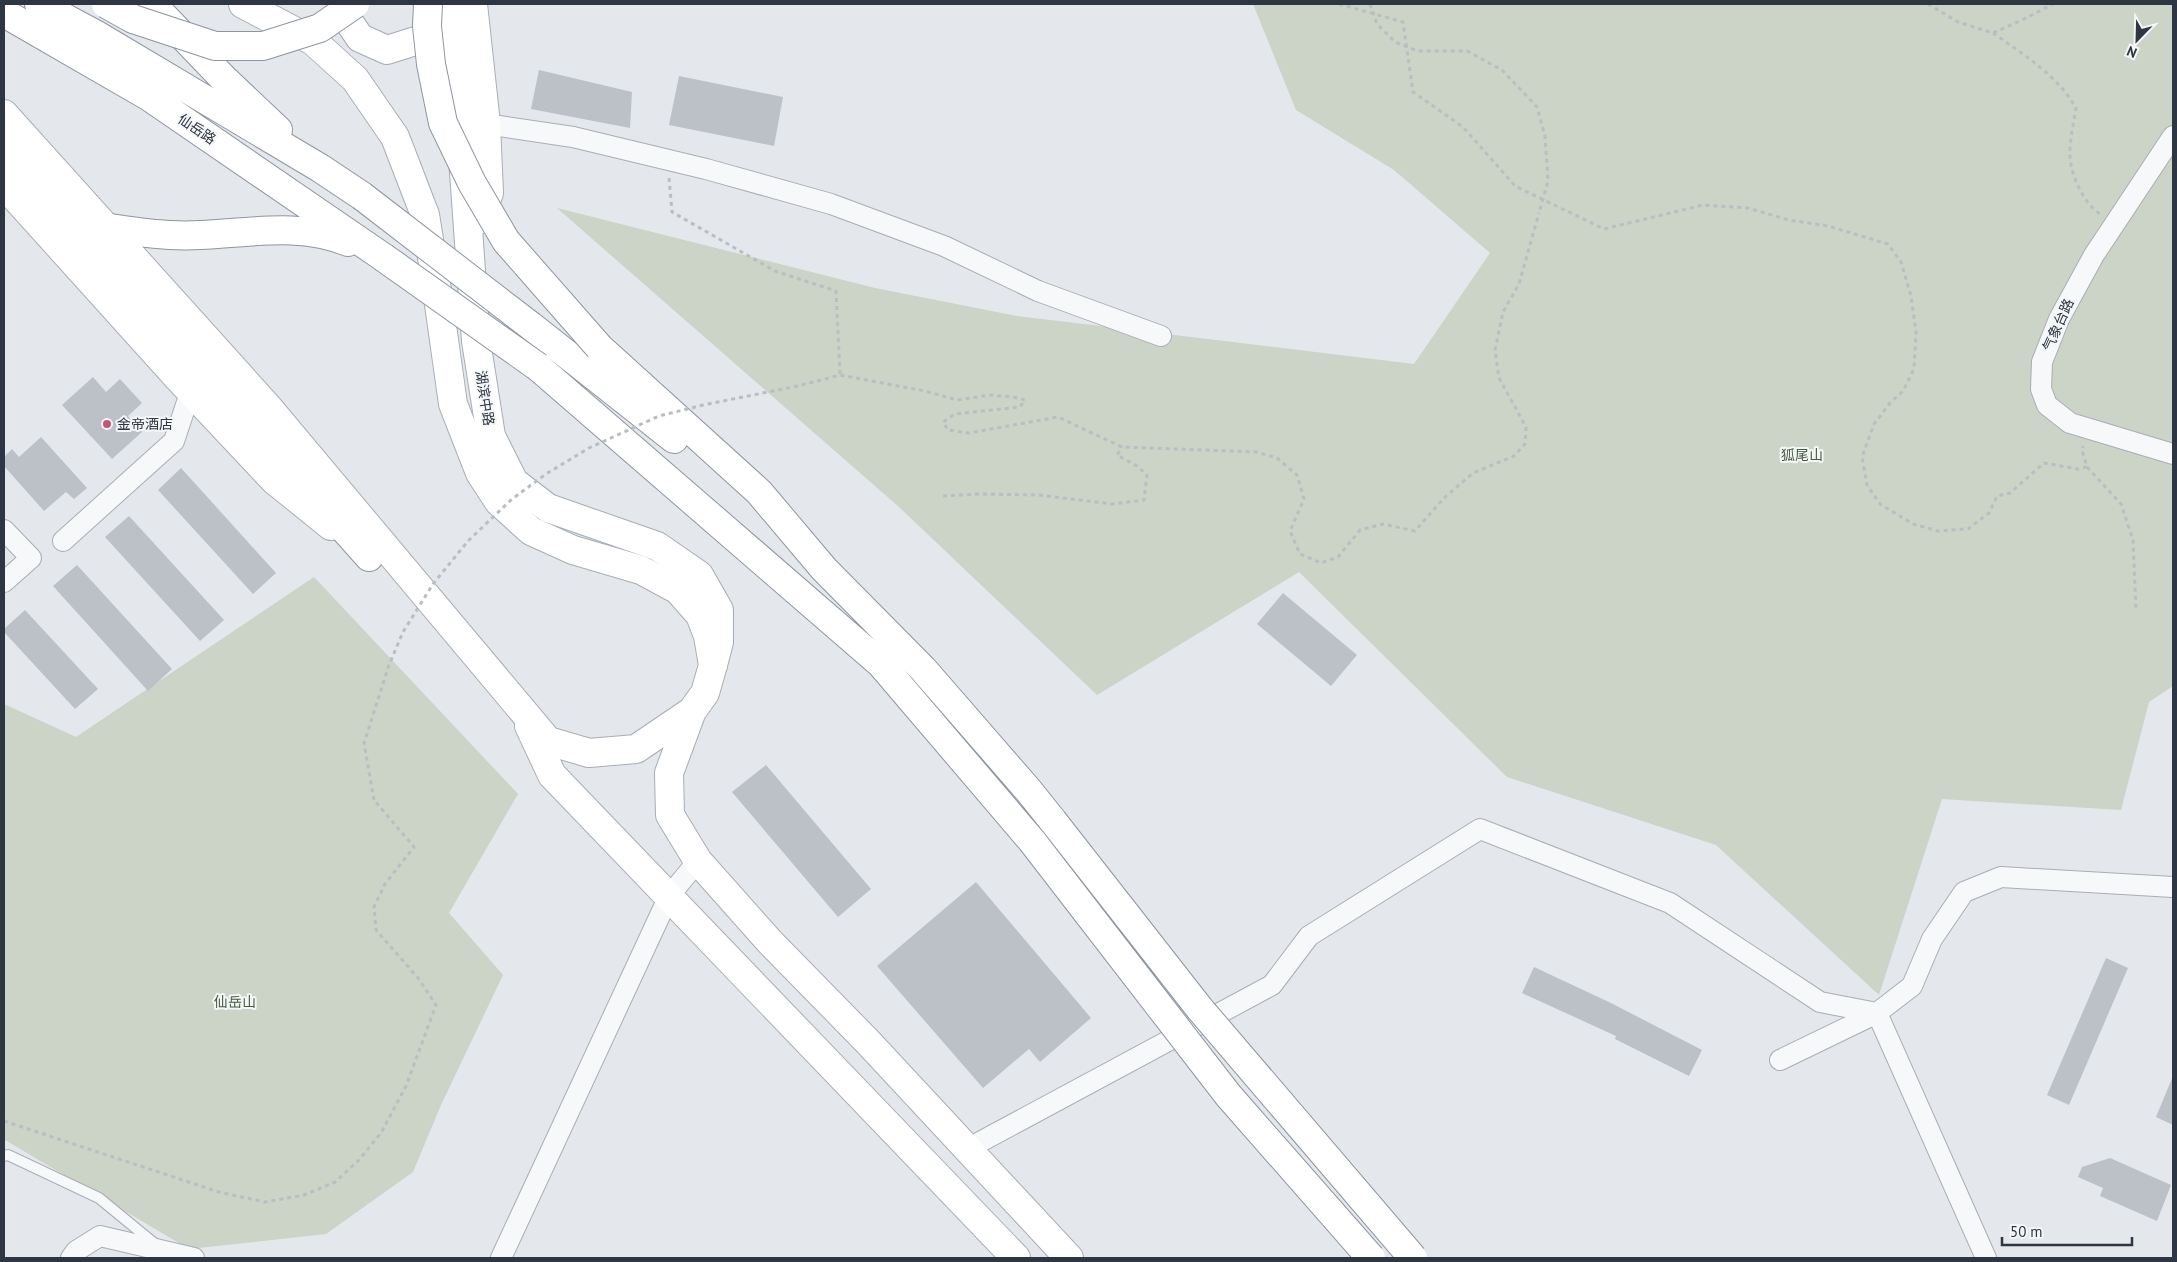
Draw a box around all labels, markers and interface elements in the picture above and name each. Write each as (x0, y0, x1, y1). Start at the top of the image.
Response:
north arrow (2112, 15, 2162, 65)
text: N (2124, 42, 2140, 62)
street label: 仙岳路 (175, 110, 219, 148)
street label: 气象台路 (2038, 296, 2078, 354)
street label: 湖滨中路 (472, 369, 498, 427)
place label: 金帝酒店 (117, 415, 173, 433)
marker: 金帝酒店 (101, 418, 113, 430)
park label: 狐尾山 (1781, 446, 1823, 464)
park label: 仙岳山 (214, 993, 256, 1011)
scale bar (2002, 1214, 2132, 1246)
text: 50 m (2010, 1222, 2043, 1241)

